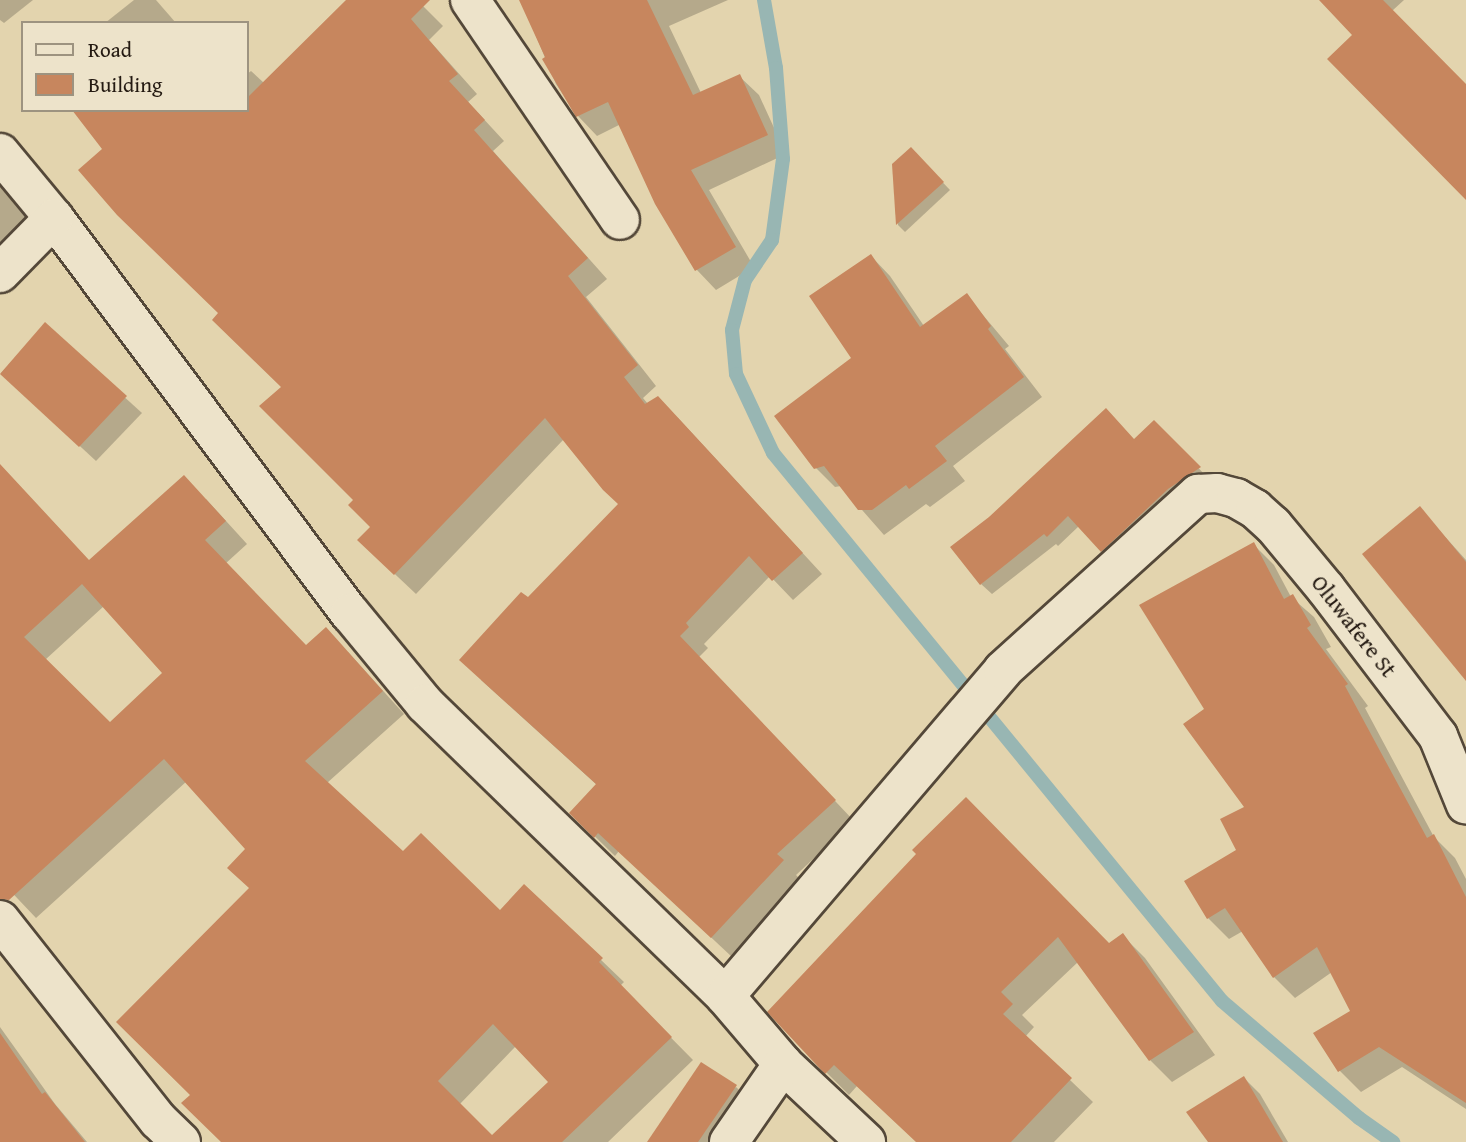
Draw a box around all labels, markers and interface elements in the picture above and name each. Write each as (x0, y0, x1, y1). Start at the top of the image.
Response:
legend (21, 21, 248, 112)
text: Road (88, 34, 132, 65)
text: Building (88, 69, 162, 100)
street label: Oluwafere St (1305, 569, 1403, 683)

